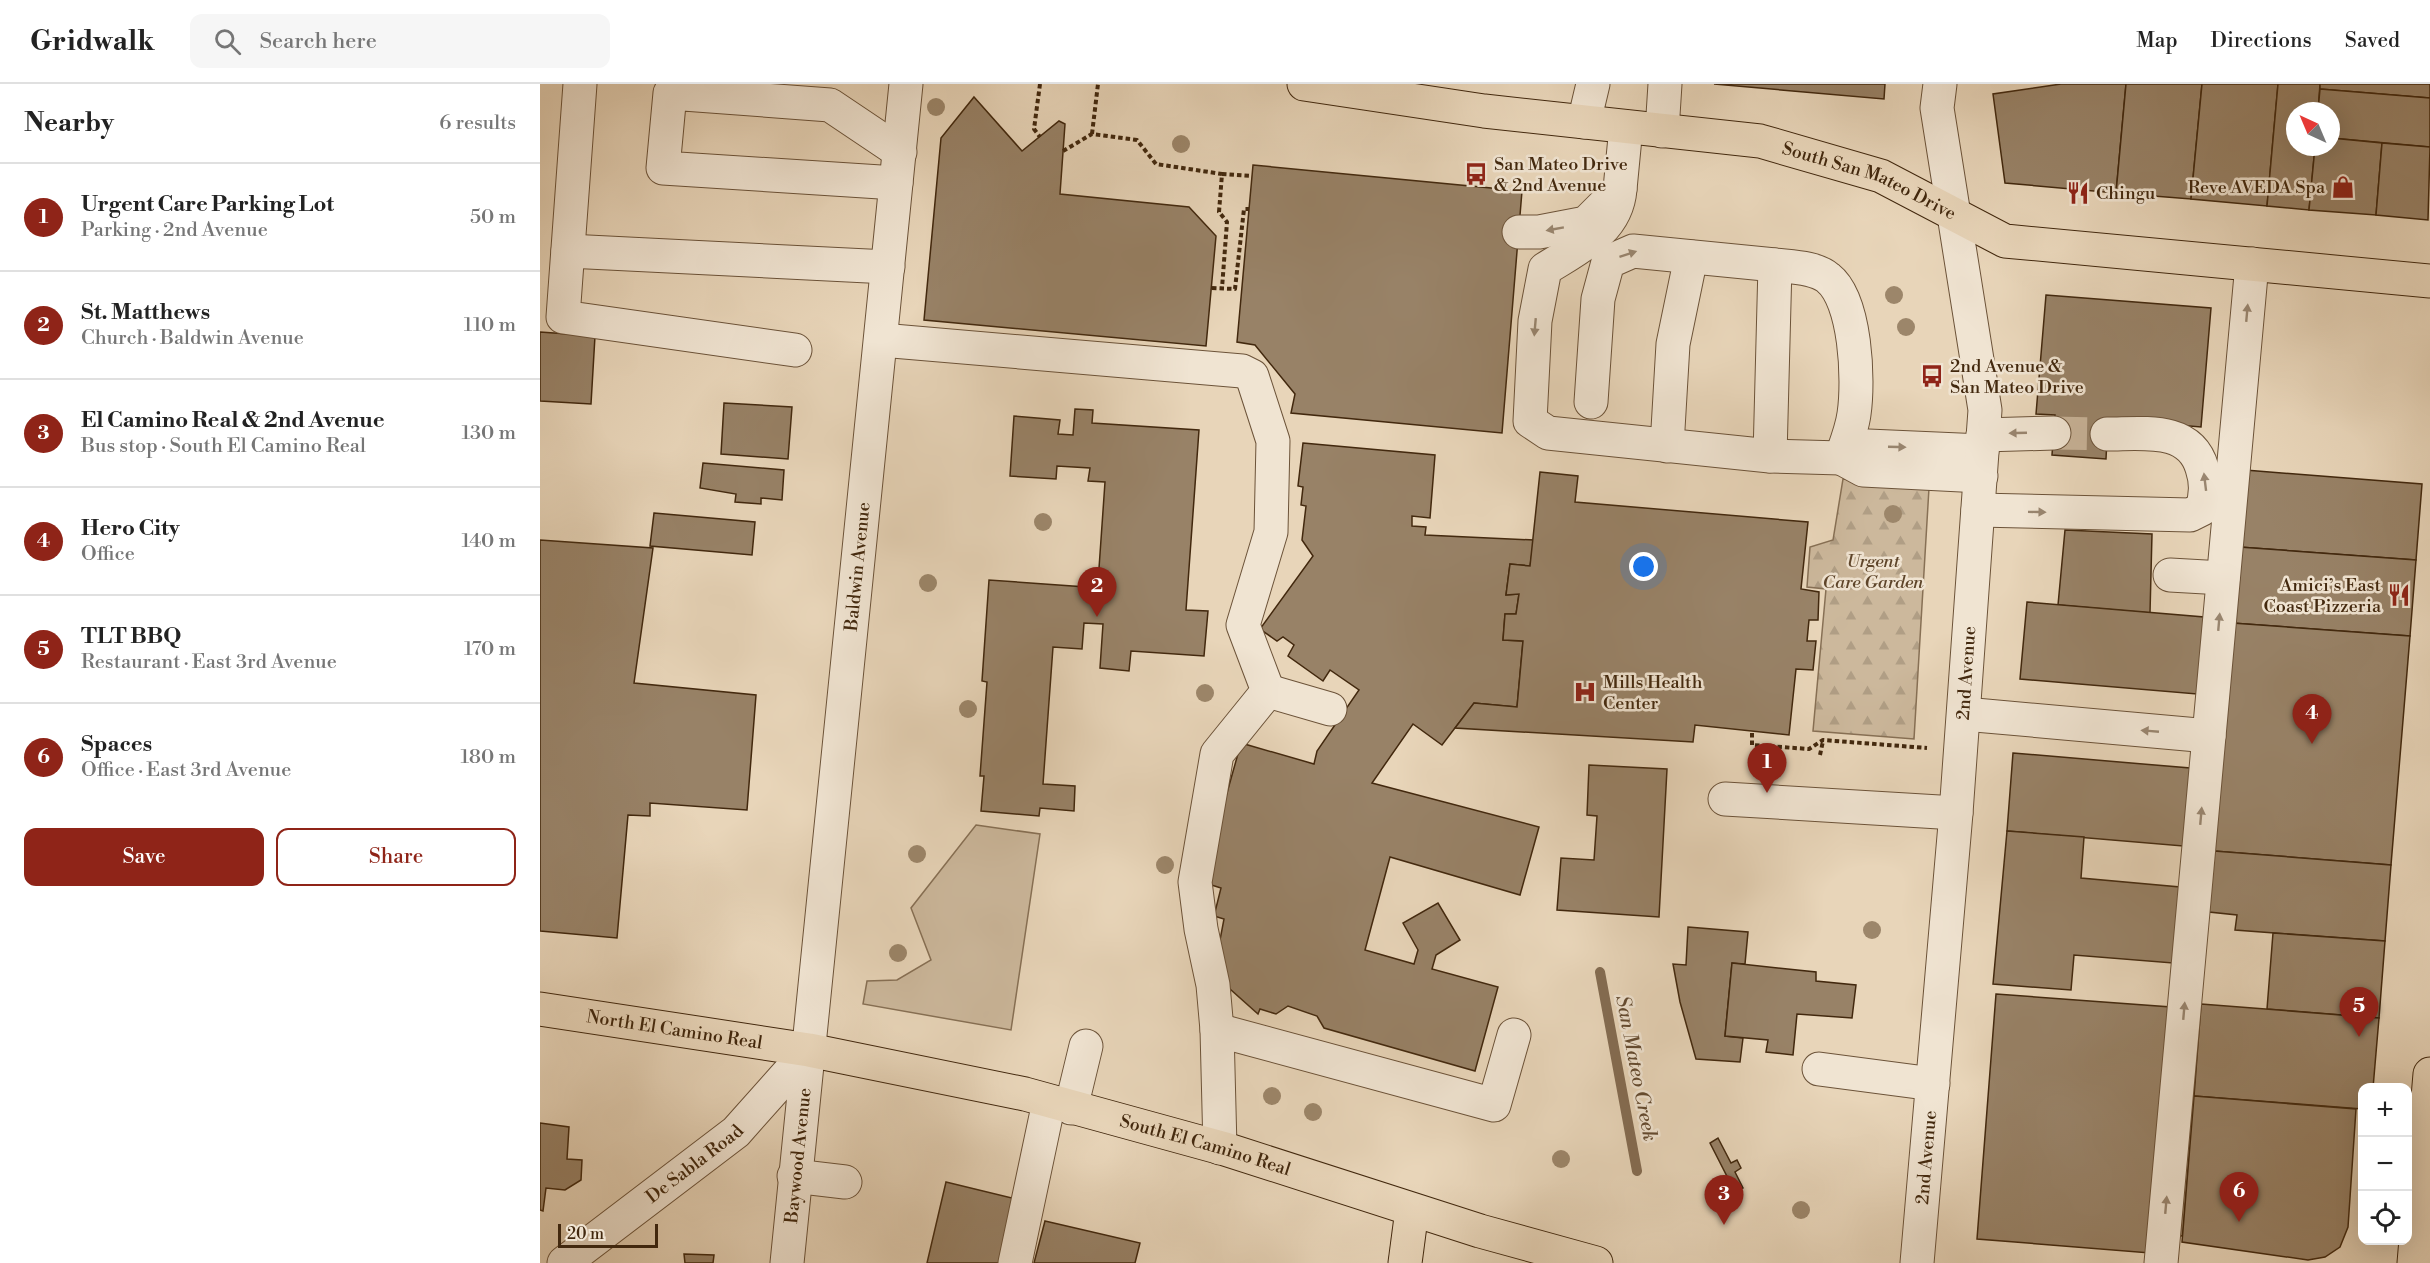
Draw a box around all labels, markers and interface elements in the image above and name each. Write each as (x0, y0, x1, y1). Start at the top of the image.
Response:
search box (190, 14, 610, 68)
text: Gridwalk (30, 24, 154, 59)
icon: search (211, 25, 244, 58)
text: Search here (259, 28, 377, 55)
text: Map (2136, 28, 2178, 54)
text: Directions (2211, 28, 2312, 54)
text: Saved (2345, 28, 2400, 54)
north arrow (2286, 102, 2340, 156)
text: Nearby (24, 107, 114, 139)
text: 6 results (439, 111, 516, 136)
street label: South San Mateo Drive (1779, 137, 1960, 225)
place label: San Mateo Drive & 2nd Avenue (1494, 153, 1628, 197)
bus stop icon: San Mateo Drive & 2nd Avenue (1463, 161, 1489, 187)
shop icon: Reve AVEDA Spa (2330, 174, 2356, 200)
place label: Reve AVEDA Spa (2188, 176, 2326, 199)
restaurant icon: Chingu (2065, 180, 2091, 206)
place label: Chingu (2096, 182, 2156, 205)
text: Urgent Care Parking Lot (81, 191, 334, 218)
text: 1 (39, 205, 48, 230)
text: 50 m (470, 205, 516, 230)
text: Parking · 2nd Avenue (81, 218, 268, 243)
one-way arrow (1545, 225, 1564, 234)
one-way arrow (1619, 249, 1637, 258)
text: St. Matthews (81, 299, 210, 326)
one-way arrow (2243, 303, 2252, 322)
text: 2 (37, 313, 50, 338)
text: 110 m (464, 313, 516, 338)
one-way arrow (1530, 317, 1540, 336)
text: Church · Baldwin Avenue (81, 326, 304, 351)
place label: 2nd Avenue & San Mateo Drive (1950, 355, 2084, 399)
bus stop icon: 2nd Avenue & San Mateo Drive (1919, 363, 1945, 389)
text: El Camino Real & 2nd Avenue (81, 407, 385, 434)
text: 3 (37, 421, 50, 446)
text: 130 m (461, 421, 516, 446)
one-way arrow (2009, 429, 2028, 438)
text: Bus stop · South El Camino Real (81, 434, 366, 459)
one-way arrow (1888, 443, 1907, 452)
one-way arrow (2200, 472, 2209, 491)
street label: Baldwin Avenue (840, 501, 876, 633)
one-way arrow (2027, 507, 2046, 517)
text: Hero City (81, 515, 180, 542)
text: 4 (37, 529, 50, 554)
text: 140 m (461, 529, 516, 554)
text: Office (81, 542, 135, 567)
park label: Urgent Care Garden (1823, 550, 1924, 594)
your location (1629, 552, 1658, 581)
pin: 2 (1078, 568, 1116, 617)
place label: Amici’s East Coast Pizzeria (2263, 574, 2382, 618)
restaurant icon: Amici’s East Coast Pizzeria (2386, 582, 2412, 608)
one-way arrow (2214, 613, 2224, 632)
text: TLT BBQ (81, 623, 181, 650)
street label: 2nd Avenue (1952, 625, 1981, 721)
text: 5 (37, 637, 50, 662)
text: 170 m (464, 637, 516, 662)
text: Restaurant · East 3rd Avenue (81, 650, 337, 675)
place label: Mills Health Center (1603, 671, 1703, 715)
hospital icon: Mills Health Center (1572, 679, 1598, 705)
pin: 4 (2292, 694, 2332, 744)
one-way arrow (2141, 726, 2160, 736)
text: Spaces (81, 731, 152, 758)
pin: 1 (1748, 744, 1786, 793)
text: 6 (37, 745, 50, 770)
text: 180 m (461, 745, 516, 770)
text: Office · East 3rd Avenue (81, 758, 291, 783)
one-way arrow (2196, 807, 2206, 826)
button: Save (24, 828, 264, 886)
button: Share (276, 828, 516, 886)
pin: 5 (2340, 988, 2378, 1037)
water label: San Mateo Creek (1609, 993, 1662, 1143)
one-way arrow (2179, 1001, 2189, 1020)
street label: North El Camino Real (585, 1005, 765, 1055)
map controls (2358, 1083, 2412, 1245)
button: + (2358, 1083, 2412, 1137)
street label: Baywood Avenue (780, 1087, 817, 1225)
street label: 2nd Avenue (1911, 1109, 1942, 1205)
street label: South El Camino Real (1117, 1110, 1294, 1182)
street label: De Sabla Road (641, 1120, 749, 1208)
button: − (2358, 1137, 2412, 1191)
pin: 6 (2220, 1172, 2258, 1222)
pin: 3 (1704, 1176, 1744, 1225)
button: locate (2358, 1191, 2412, 1245)
one-way arrow (2161, 1195, 2171, 1214)
scale bar (558, 1221, 658, 1248)
text: 20 m (567, 1224, 604, 1244)

